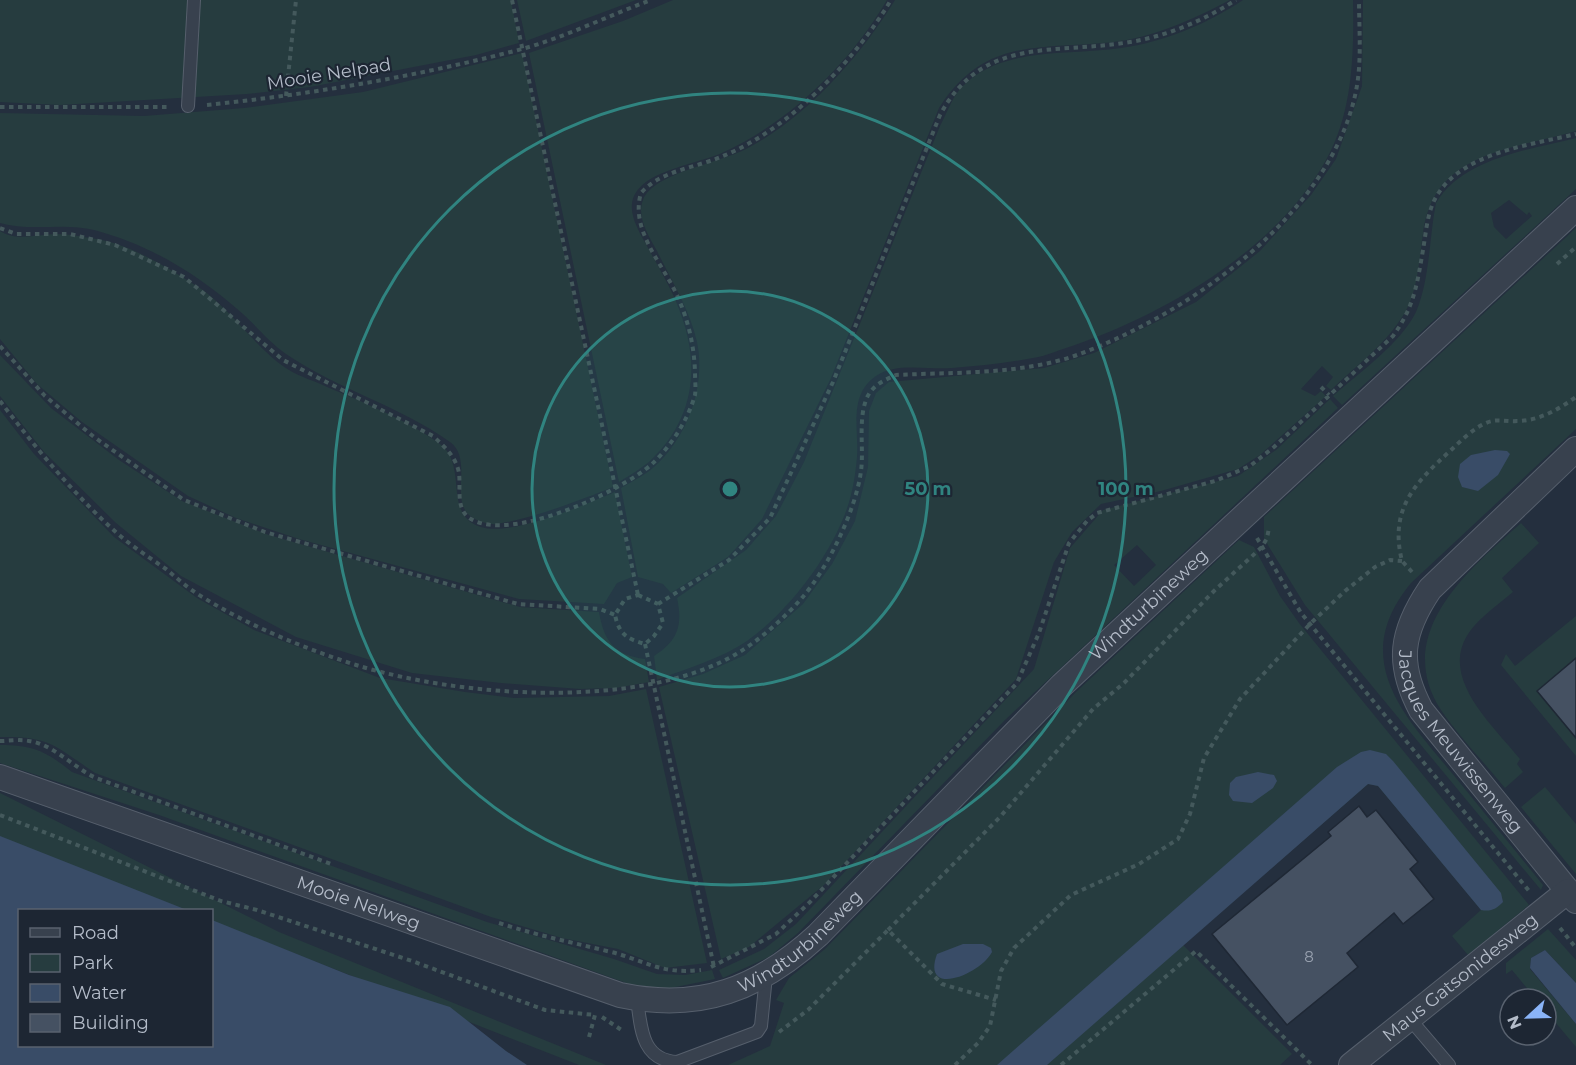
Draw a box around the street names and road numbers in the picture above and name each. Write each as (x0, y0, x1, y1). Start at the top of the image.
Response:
street label: Mooie Nelpad (265, 53, 393, 95)
street label: Windturbineweg (1085, 544, 1213, 665)
street label: Jacques Meuwissenweg (1394, 649, 1528, 838)
street label: Mooie Nelweg (294, 871, 423, 935)
street label: Windturbineweg (734, 885, 867, 998)
street label: Maus Gatsonidesweg (1378, 908, 1542, 1046)

